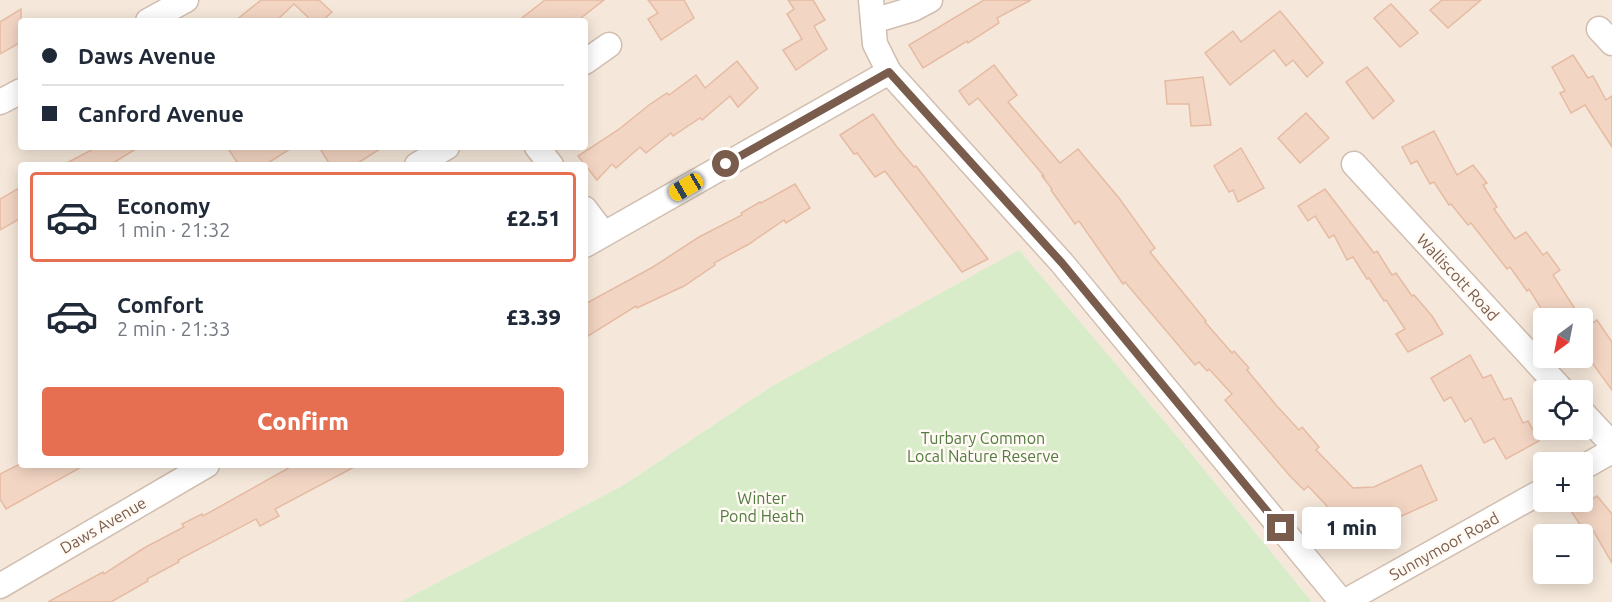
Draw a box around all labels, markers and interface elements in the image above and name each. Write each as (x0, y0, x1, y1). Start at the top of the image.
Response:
text: Daws Avenue (78, 43, 216, 68)
text: Canford Avenue (78, 101, 244, 126)
route start (712, 150, 739, 177)
car (666, 170, 706, 204)
icon: car (45, 190, 99, 244)
text: Economy (117, 193, 210, 218)
text: £2.51 (506, 205, 561, 230)
text: 1 min · 21:32 (117, 218, 231, 241)
street label: Walliscott Road (1413, 230, 1503, 324)
icon: car (45, 289, 99, 343)
text: Comfort (117, 292, 204, 317)
text: £3.39 (506, 304, 561, 329)
north arrow (1533, 308, 1593, 368)
map controls (1533, 308, 1593, 584)
text: 2 min · 21:33 (117, 317, 231, 340)
button: locate (1533, 380, 1593, 440)
button: Confirm (42, 387, 564, 456)
park label: Turbary Common Local Nature Reserve (907, 429, 1059, 465)
button: + (1533, 452, 1593, 512)
park label: Winter Pond Heath (720, 489, 804, 525)
street label: Daws Avenue (57, 493, 149, 557)
callout: 1 min (1302, 507, 1401, 549)
street label: Sunnymoor Road (1386, 508, 1502, 584)
route end (1267, 514, 1294, 541)
text: 1 min (1326, 516, 1377, 539)
button: − (1533, 524, 1593, 584)

